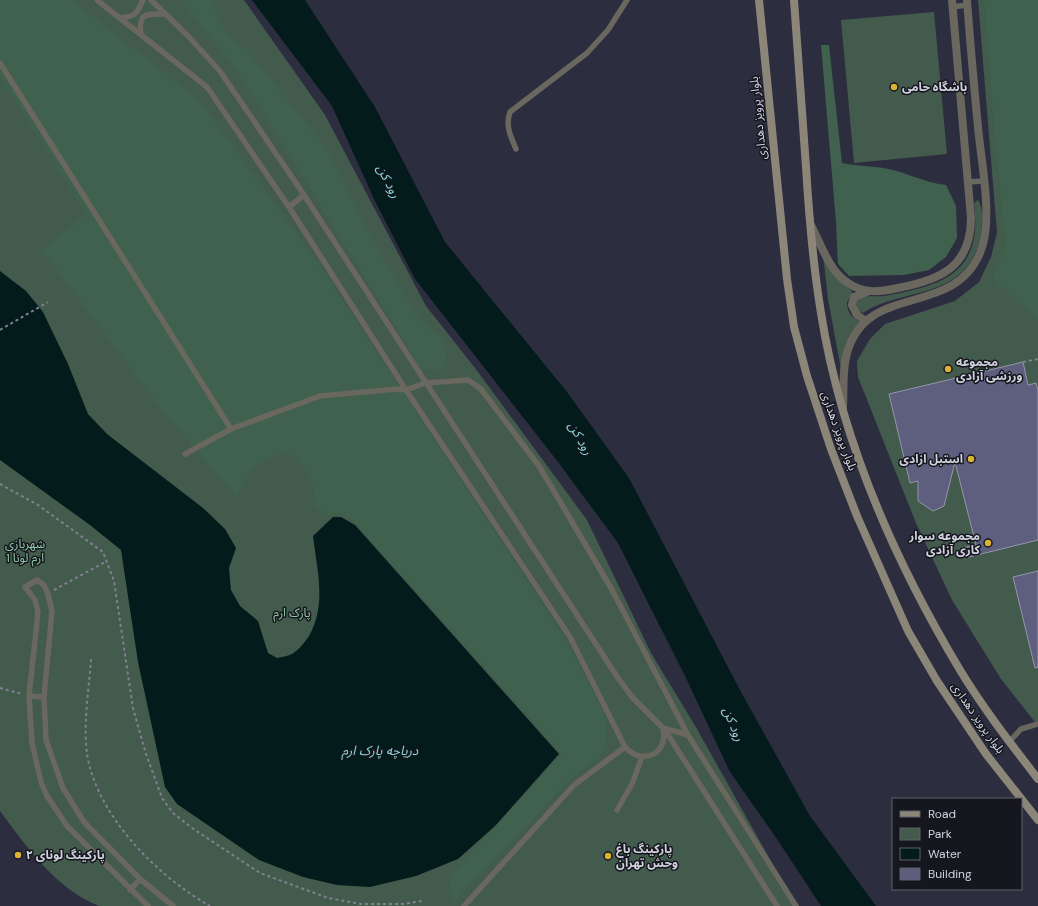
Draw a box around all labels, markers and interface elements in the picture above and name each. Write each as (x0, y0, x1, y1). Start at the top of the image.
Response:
street label: بلوار پرویز دهداری (746, 76, 770, 160)
place label: باشگاه حامی (902, 79, 968, 95)
marker: باشگاه حامی (889, 82, 899, 92)
water label: رود کن (373, 162, 404, 201)
place label: مجموعه ورزشی آزادی (956, 354, 1022, 384)
marker: مجموعه ورزشی آزادی (943, 364, 953, 374)
street label: بلوار پرویز دهداری (817, 389, 861, 473)
water label: رود کن (565, 419, 597, 458)
place label: استبل ازادی (899, 451, 963, 467)
marker: استبل ازادی (966, 454, 976, 464)
place label: مجموعه سوار کاری آزادی (908, 528, 981, 558)
park label: شهربازی ارم لونا 1 (5, 536, 45, 567)
marker: مجموعه سوار کاری آزادی (983, 538, 993, 548)
park label: پارک ارم (273, 605, 311, 622)
street label: بلوار پرویز دهداری (947, 679, 1009, 757)
water label: رود کن (719, 705, 748, 744)
water label: دریاچه پارک ارم (341, 742, 419, 761)
legend (892, 798, 1022, 890)
text: Road (928, 806, 956, 822)
text: Park (928, 826, 952, 842)
place label: پارکینگ باغ وحش تهران (616, 841, 678, 871)
text: Water (928, 846, 962, 862)
place label: پارکینگ لونای ۲ (26, 847, 105, 864)
marker: پارکینگ لونای ۲ (13, 850, 23, 860)
marker: پارکینگ باغ وحش تهران (603, 851, 613, 861)
text: Building (928, 866, 972, 882)

